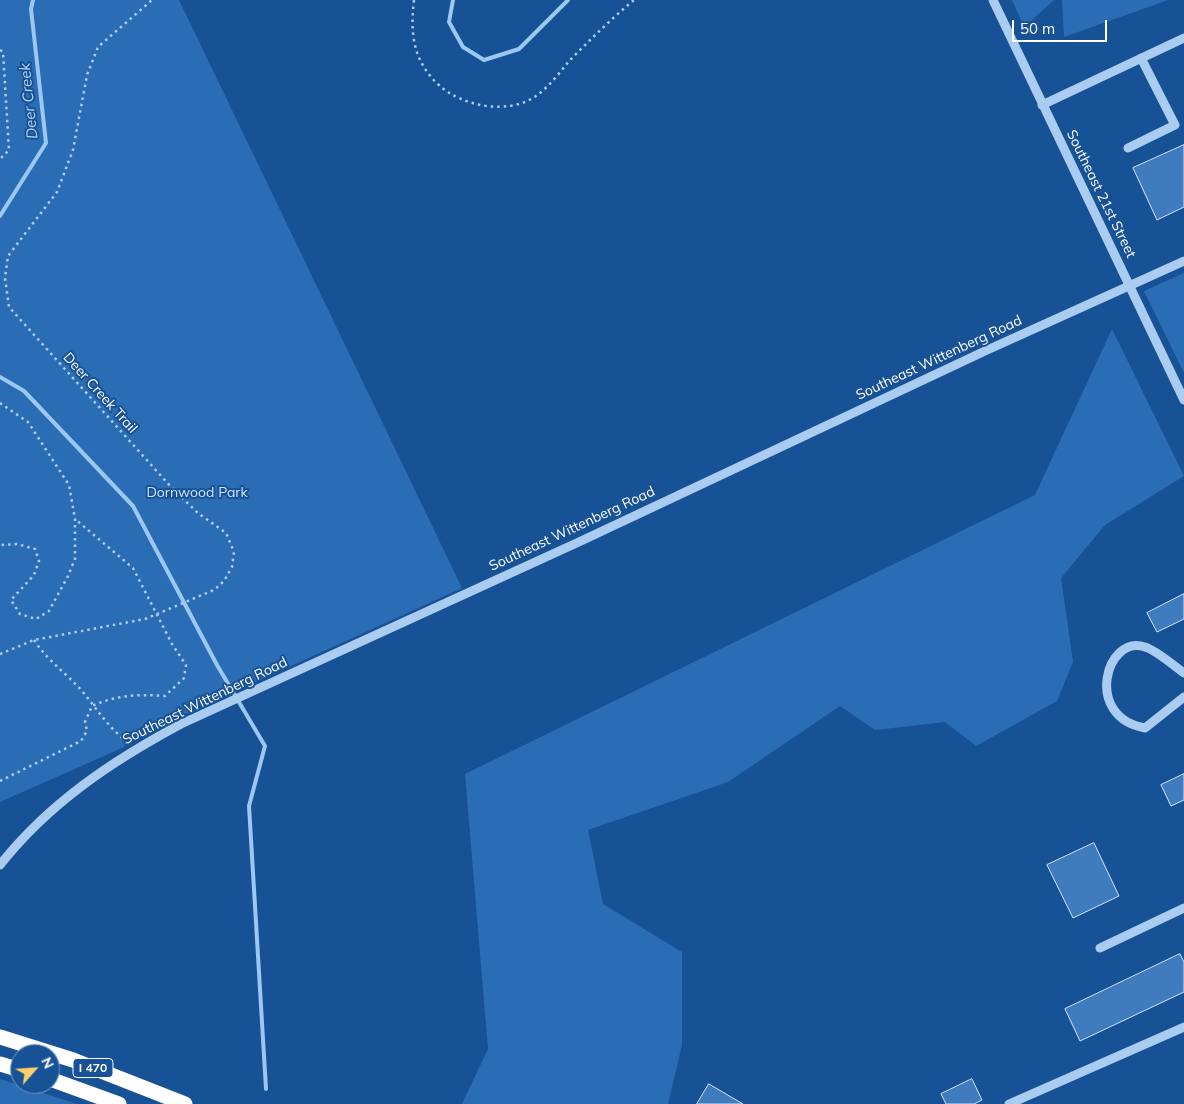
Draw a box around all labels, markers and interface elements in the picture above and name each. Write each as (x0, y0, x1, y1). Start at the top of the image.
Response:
scale bar (1014, 10, 1109, 42)
text: 50 m (1020, 19, 1055, 38)
water label: Deer Creek (16, 62, 42, 140)
street label: Southeast 21st Street (1063, 127, 1139, 261)
street label: Southeast Wittenberg Road (853, 312, 1025, 404)
street label: Deer Creek Trail (59, 349, 141, 437)
street label: Southeast Wittenberg Road (486, 483, 658, 575)
park label: Dornwood Park (146, 485, 248, 501)
street label: Southeast Wittenberg Road (120, 654, 290, 748)
north arrow (10, 1044, 60, 1094)
text: N (37, 1054, 58, 1072)
road number: I 470 (73, 1058, 113, 1078)

